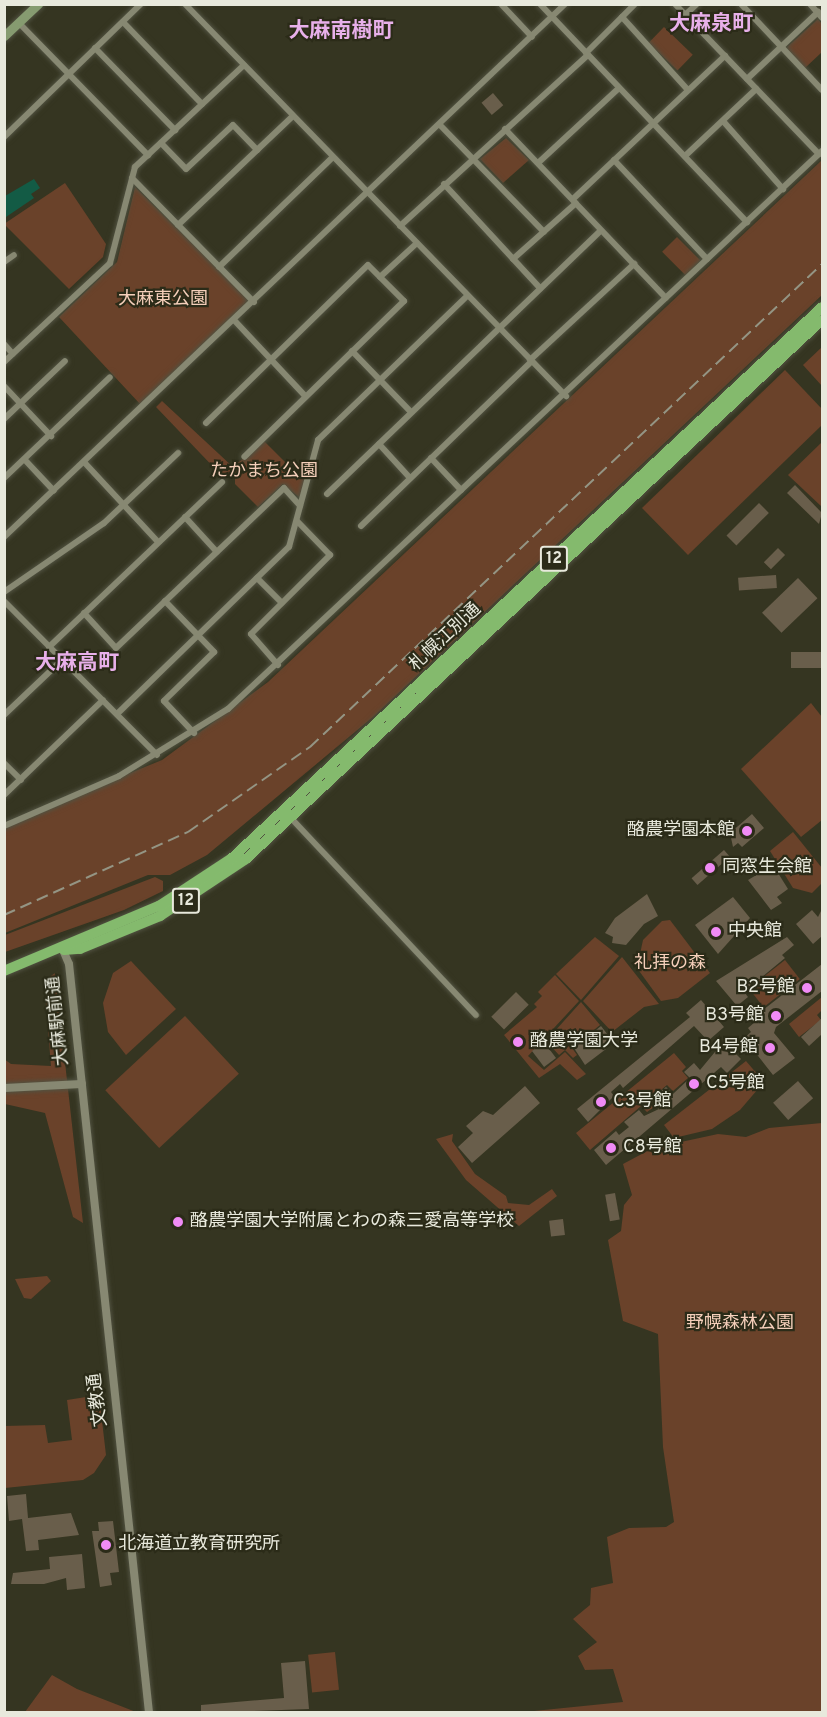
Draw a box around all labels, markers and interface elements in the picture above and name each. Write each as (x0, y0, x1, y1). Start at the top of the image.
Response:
district label: 大麻泉町 (669, 12, 753, 38)
district label: 大麻南樹町 (289, 19, 393, 45)
park label: 大麻東公園 (118, 289, 208, 311)
park label: たかまち公園 (210, 461, 318, 483)
road number: 12 (539, 546, 569, 572)
street label: 札幌江別通 (406, 599, 486, 677)
district label: 大麻高町 (35, 651, 119, 677)
place label: 酪農学園本館 (627, 820, 735, 842)
marker: 酪農学園本館 (740, 824, 754, 838)
place label: 同窓生会館 (722, 857, 812, 879)
marker: 同窓生会館 (703, 861, 717, 875)
road number: 12 (171, 888, 201, 914)
place label: 中央館 (728, 921, 782, 943)
marker: 中央館 (709, 925, 723, 939)
park label: 礼拝の森 (634, 953, 706, 975)
street label: 大麻駅前通 (44, 975, 74, 1067)
place label: B2号館 (737, 977, 795, 999)
marker: B2号館 (800, 981, 814, 995)
place label: B3号館 (705, 1005, 764, 1027)
marker: B3号館 (769, 1009, 783, 1023)
place label: 酪農学園大学 (530, 1031, 638, 1053)
marker: 酪農学園大学 (511, 1035, 525, 1049)
place label: B4号館 (699, 1037, 758, 1059)
marker: B4号館 (763, 1041, 777, 1055)
place label: C5号館 (706, 1073, 765, 1095)
marker: C5号館 (687, 1077, 701, 1091)
place label: C3号館 (613, 1091, 671, 1113)
marker: C3号館 (594, 1095, 608, 1109)
place label: C8号館 (623, 1137, 682, 1159)
marker: C8号館 (604, 1141, 618, 1155)
place label: 酪農学園大学附属とわの森三愛高等学校 (190, 1211, 514, 1233)
marker: 酪農学園大学附属とわの森三愛高等学校 (171, 1215, 185, 1229)
park label: 野幌森林公園 (686, 1313, 794, 1335)
street label: 文教通 (85, 1372, 113, 1428)
place label: 北海道立教育研究所 (118, 1534, 280, 1556)
marker: 北海道立教育研究所 (99, 1538, 113, 1552)

